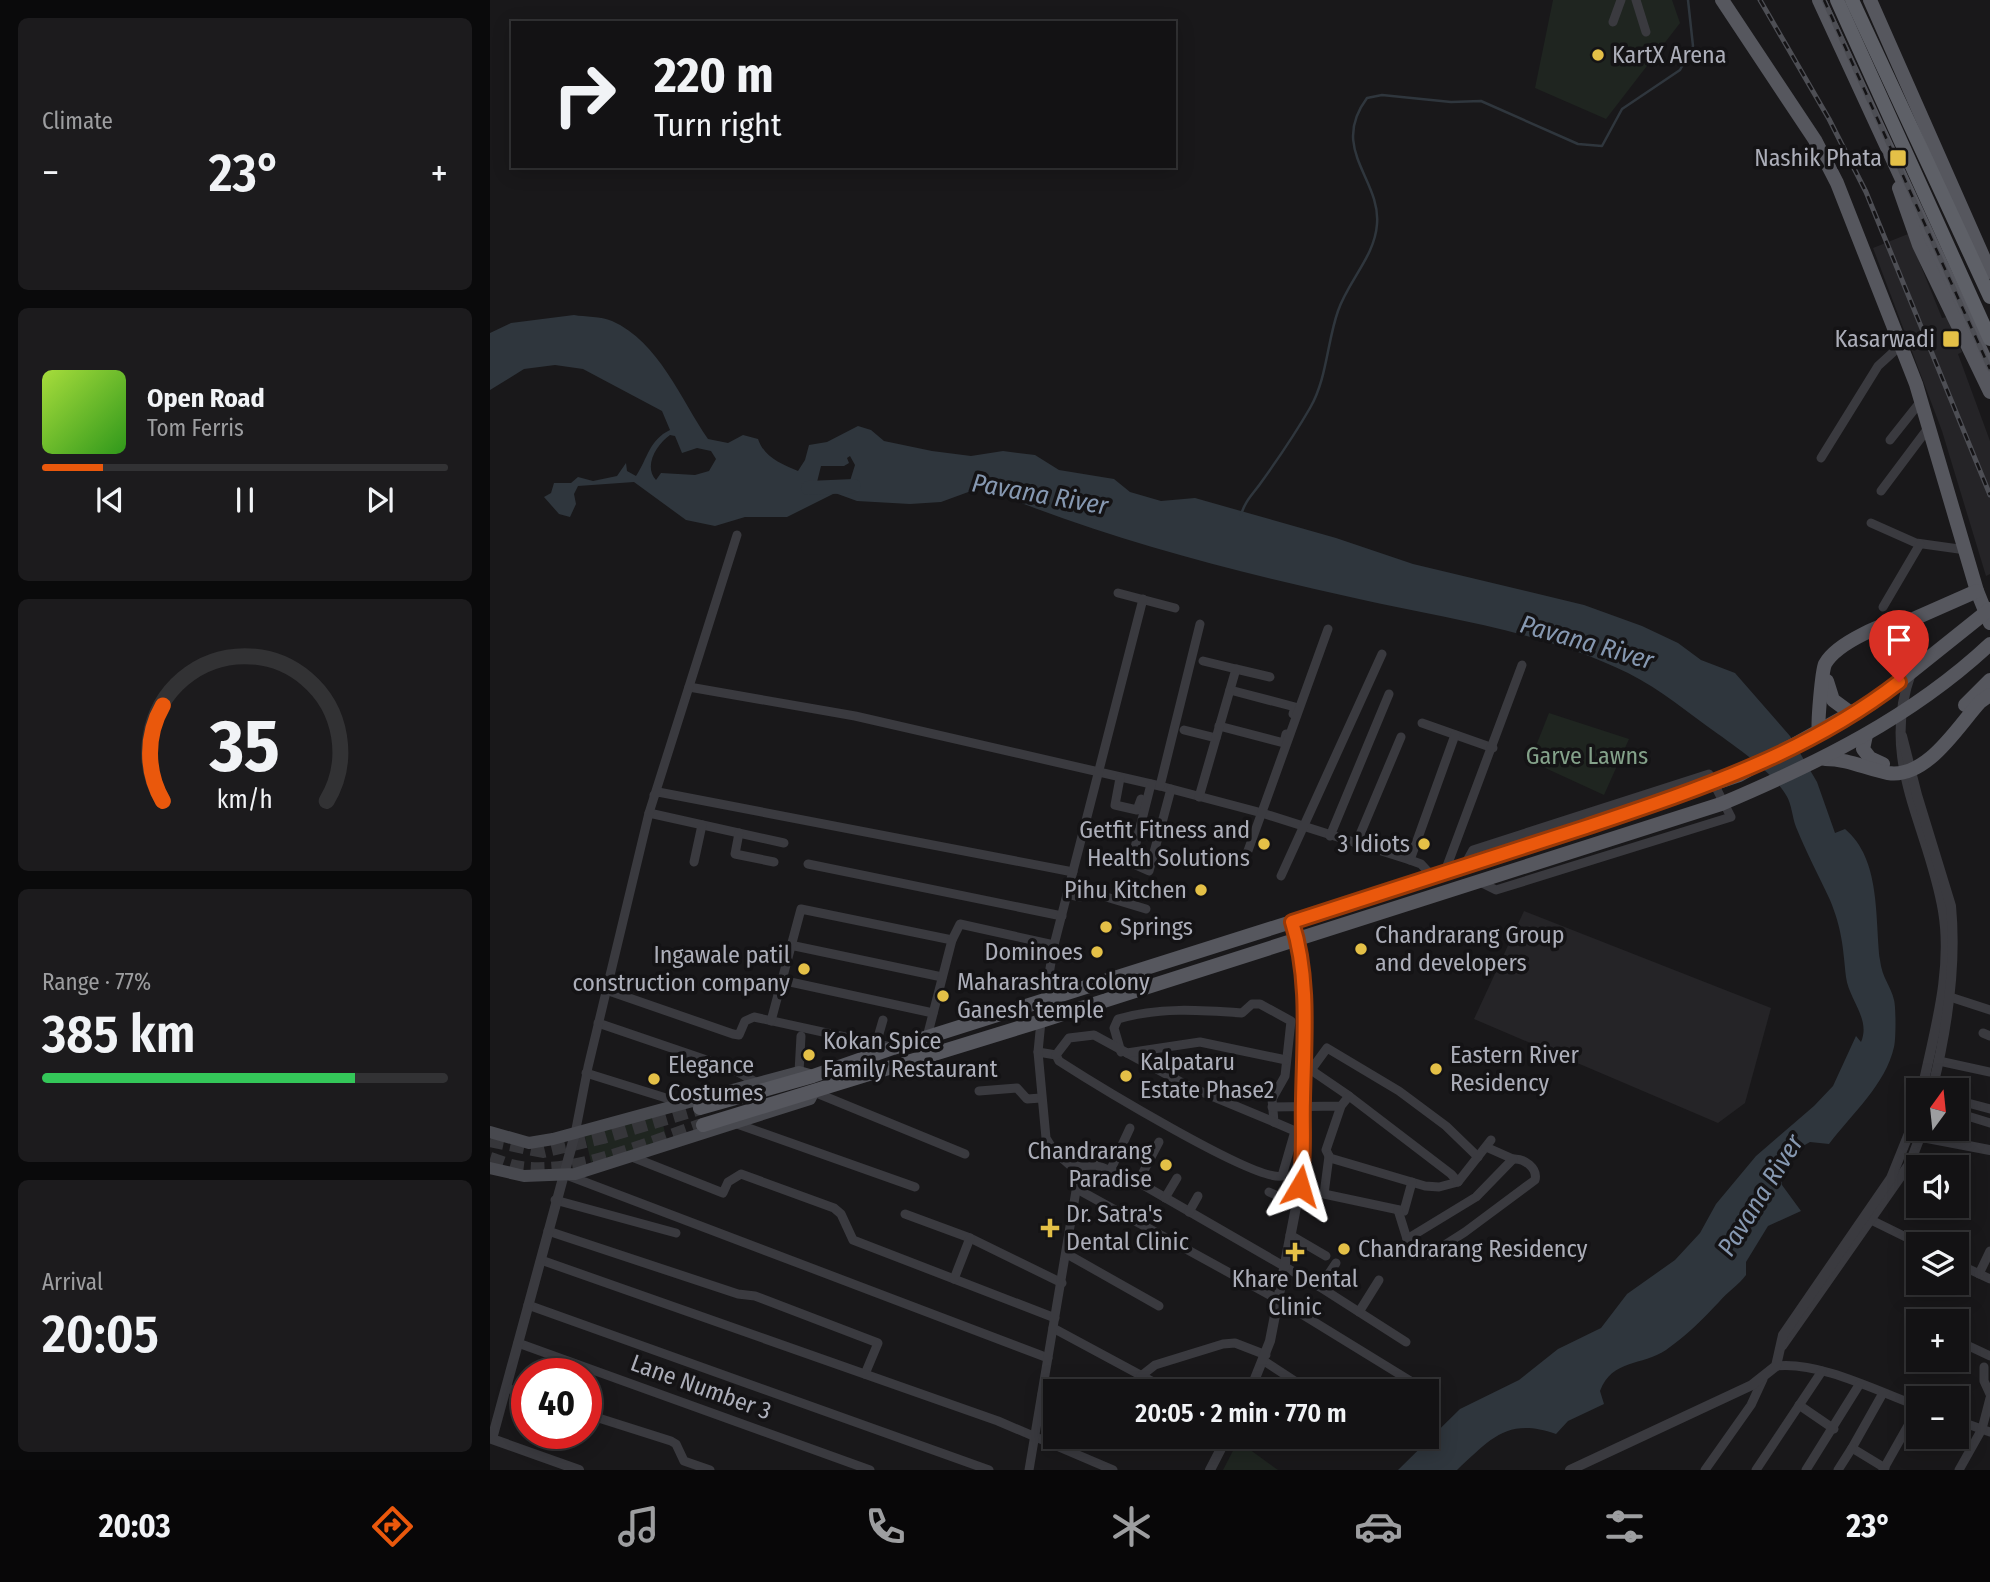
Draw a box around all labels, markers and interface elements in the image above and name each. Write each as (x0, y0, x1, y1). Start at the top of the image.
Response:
place label: KartX Arena (1612, 41, 1726, 69)
text: 220 m (654, 46, 774, 105)
marker: KartX Arena (1590, 47, 1606, 63)
icon: right (539, 49, 630, 140)
text: Turn right (654, 106, 781, 144)
text: Climate (42, 107, 113, 135)
text: 23° (209, 142, 281, 205)
place label: Nashik Phata (1754, 144, 1882, 172)
marker: Nashik Phata (1888, 148, 1908, 168)
text: − (42, 150, 59, 196)
text: + (431, 150, 448, 196)
place label: Kasarwadi (1835, 325, 1935, 353)
marker: Kasarwadi (1941, 329, 1961, 349)
text: Open Road (147, 383, 265, 414)
text: Tom Ferris (147, 414, 244, 442)
water label: Pavana River (970, 467, 1111, 522)
icon: previous (91, 481, 129, 519)
icon: pause (226, 481, 264, 519)
icon: next (361, 481, 399, 519)
water label: Pavana River (1517, 609, 1658, 677)
pin (1869, 610, 1929, 682)
icon: arrive (1880, 621, 1918, 659)
text: 35 (209, 703, 280, 790)
park label: Garve Lawns (1526, 742, 1648, 770)
text: km/h (217, 785, 273, 815)
place label: Getfit Fitness and Health Solutions (1079, 816, 1250, 872)
place label: 3 Idiots (1338, 830, 1410, 858)
marker: Getfit Fitness and Health Solutions (1256, 836, 1272, 852)
marker: 3 Idiots (1416, 836, 1432, 852)
place label: Pihu Kitchen (1064, 876, 1187, 904)
marker: Pihu Kitchen (1193, 882, 1209, 898)
place label: Springs (1120, 913, 1193, 941)
marker: Springs (1098, 919, 1114, 935)
place label: Chandrarang Group and developers (1375, 921, 1565, 977)
place label: Dominoes (985, 938, 1083, 966)
place label: Ingawale patil construction company (572, 941, 790, 997)
marker: Chandrarang Group and developers (1353, 941, 1369, 957)
marker: Dominoes (1089, 944, 1105, 960)
marker: Ingawale patil construction company (796, 961, 812, 977)
text: Range · 77% (42, 968, 151, 996)
place label: Maharashtra colony Ganesh temple (957, 968, 1150, 1024)
marker: Maharashtra colony Ganesh temple (935, 988, 951, 1004)
text: 385 km (42, 1003, 195, 1066)
place label: Kokan Spice Family Restaurant (823, 1027, 998, 1083)
place label: Eastern River Residency (1450, 1041, 1579, 1097)
marker: Kokan Spice Family Restaurant (801, 1047, 817, 1063)
place label: Kalpataru Estate Phase2 (1140, 1048, 1274, 1104)
place label: Elegance Costumes (668, 1051, 764, 1107)
marker: Eastern River Residency (1428, 1061, 1444, 1077)
marker: Kalpataru Estate Phase2 (1118, 1068, 1134, 1084)
marker: Elegance Costumes (646, 1071, 662, 1087)
north arrow (1906, 1078, 1969, 1141)
map controls (1906, 1078, 1969, 1449)
water label: Pavana River (1711, 1128, 1810, 1262)
place label: Chandrarang Paradise (1027, 1137, 1153, 1193)
position arrow (1263, 1149, 1337, 1223)
button: sound (1906, 1155, 1969, 1218)
marker: Chandrarang Paradise (1158, 1157, 1174, 1173)
place label: Dr. Satra's Dental Clinic (1066, 1200, 1189, 1256)
marker: Dr. Satra's Dental Clinic (1040, 1218, 1060, 1238)
button: layers (1906, 1232, 1969, 1295)
place label: Chandrarang Residency (1358, 1235, 1588, 1263)
marker: Chandrarang Residency (1336, 1241, 1352, 1257)
marker: Khare Dental Clinic (1285, 1242, 1305, 1262)
place label: Khare Dental Clinic (1232, 1265, 1358, 1321)
text: Arrival (42, 1268, 103, 1296)
text: 20:05 (42, 1303, 159, 1366)
button: + (1906, 1309, 1969, 1372)
street label: Lane Number 3 (627, 1349, 775, 1425)
speed limit sign: 40 (511, 1358, 602, 1449)
button: − (1906, 1386, 1969, 1449)
text: 20:05 · 2 min · 770 m (1135, 1398, 1347, 1429)
icon: directions (368, 1502, 417, 1551)
icon: music (614, 1502, 663, 1551)
icon: phone (861, 1502, 910, 1551)
icon: climate (1107, 1502, 1156, 1551)
icon: car (1354, 1502, 1403, 1551)
icon: filters (1600, 1502, 1649, 1551)
text: 20:03 (99, 1507, 171, 1545)
text: 23° (1846, 1507, 1891, 1545)

